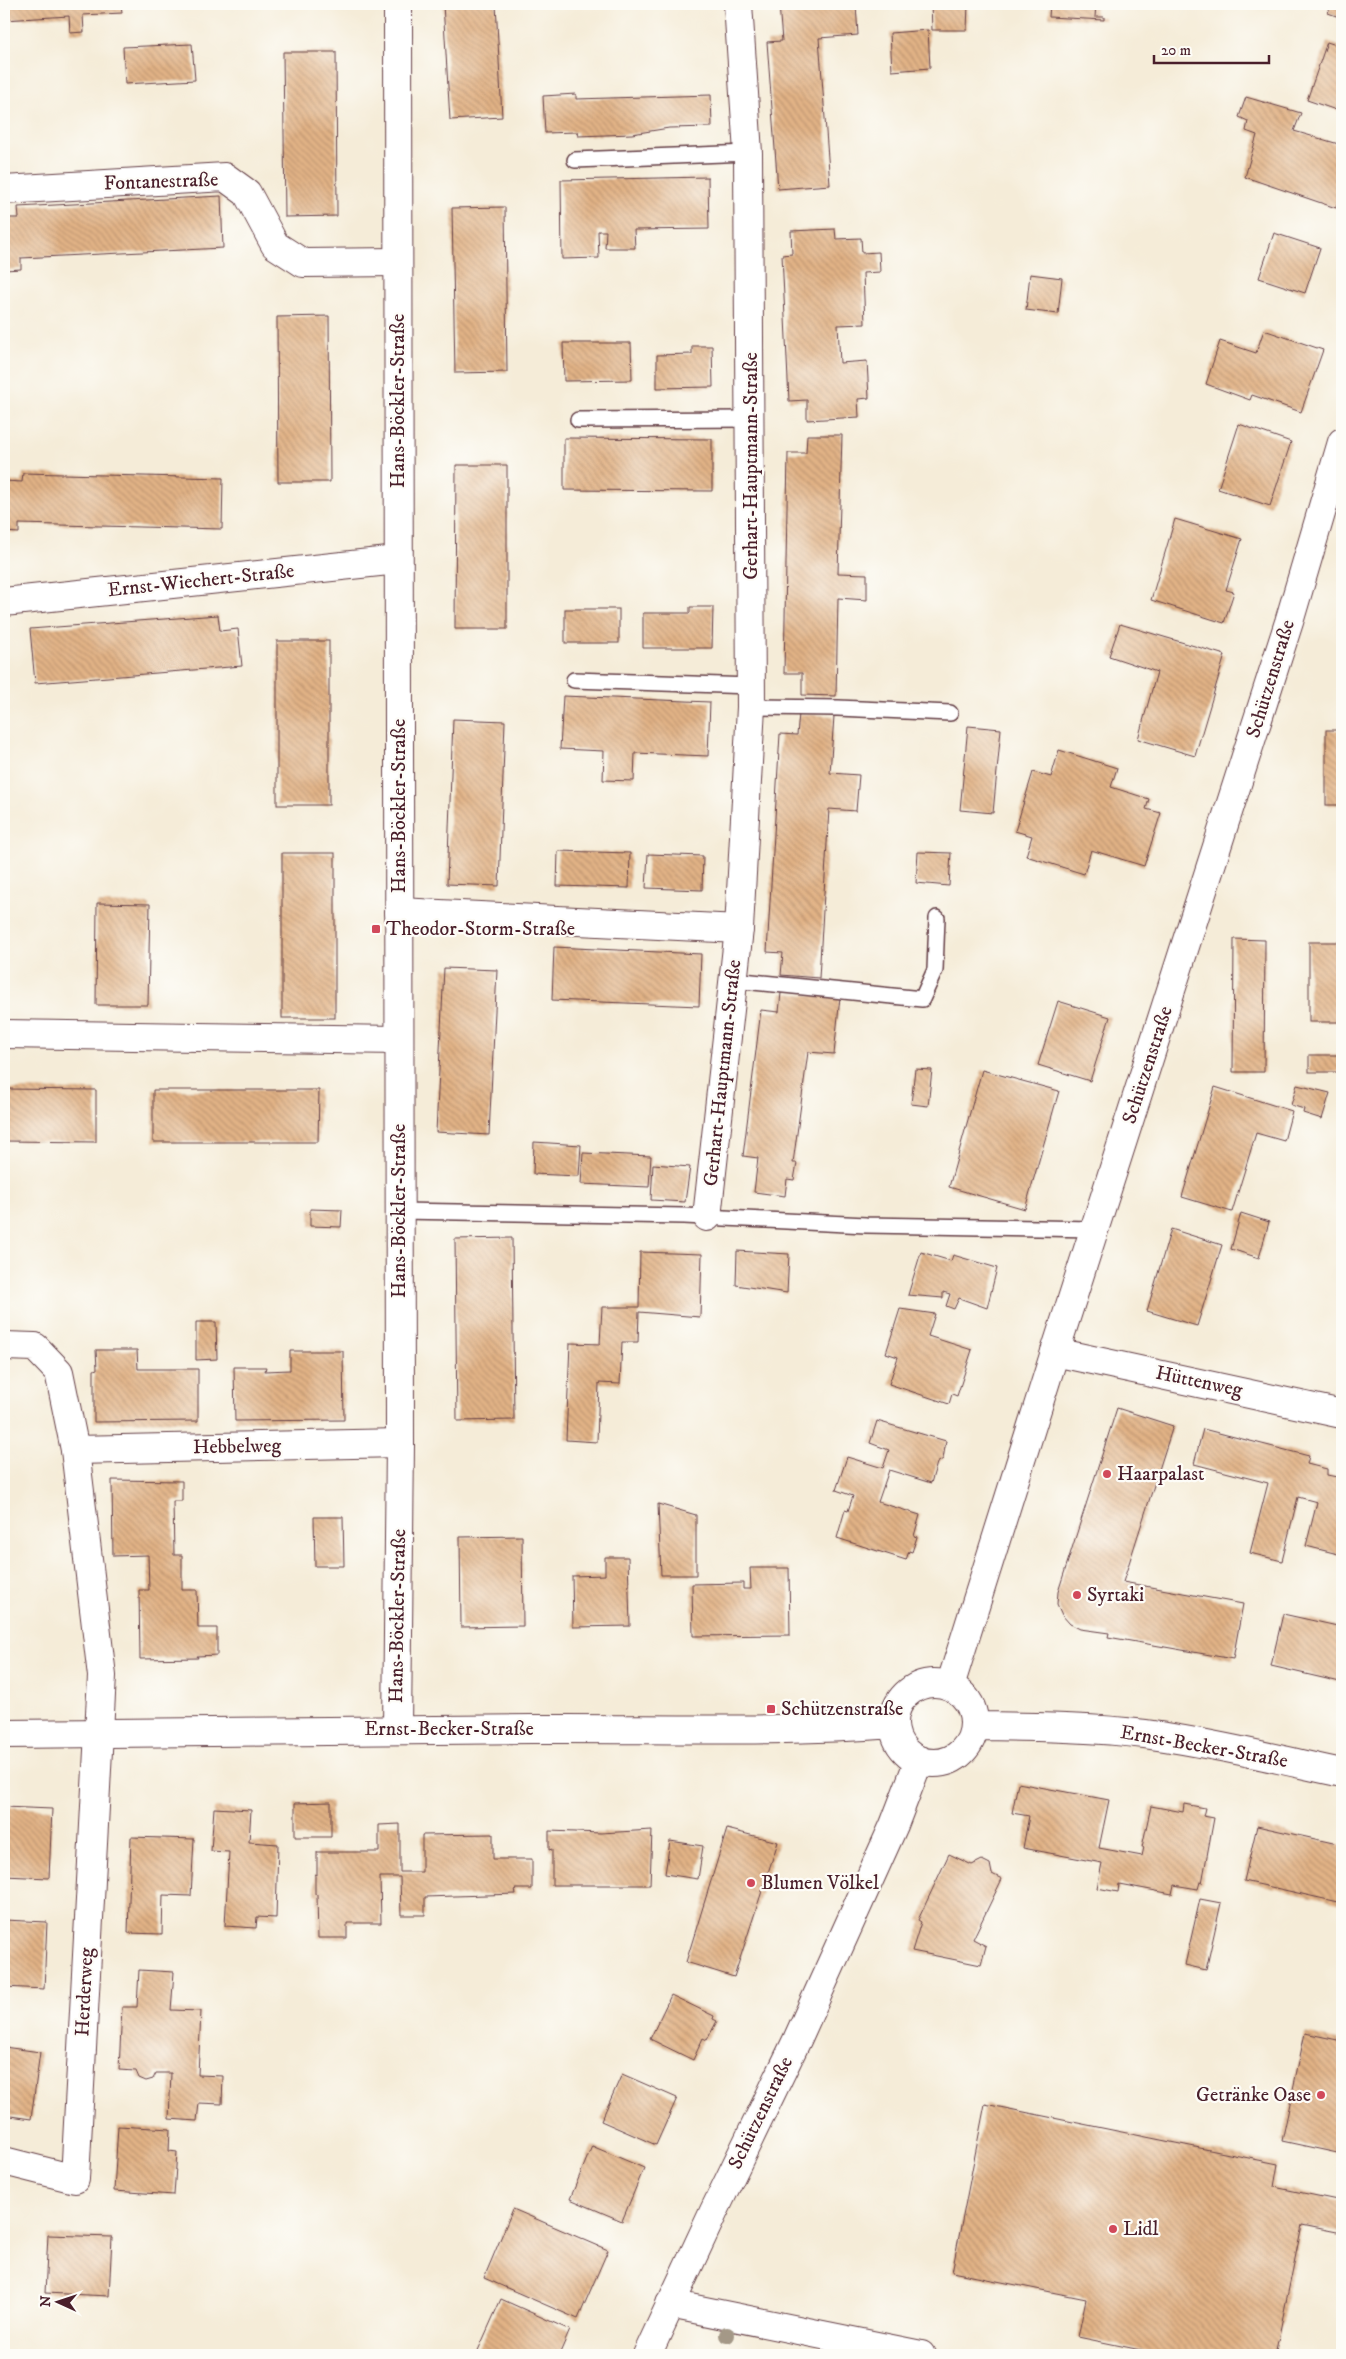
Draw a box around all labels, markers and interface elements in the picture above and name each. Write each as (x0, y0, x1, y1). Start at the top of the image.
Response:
scale bar (1154, 32, 1268, 64)
text: 20 m (1161, 41, 1191, 60)
street label: Fontanestraße (103, 168, 219, 196)
street label: Hans-Böckler-Straße (386, 314, 411, 488)
street label: Gerhart-Hauptmann-Straße (739, 352, 764, 580)
street label: Ernst-Wiechert-Straße (106, 559, 296, 603)
street label: Schützenstraße (1241, 617, 1301, 741)
street label: Hans-Böckler-Straße (387, 719, 412, 893)
place label: Theodor-Storm-Straße (386, 917, 575, 942)
marker: Theodor-Storm-Straße (370, 923, 382, 935)
street label: Gerhart-Hauptmann-Straße (699, 958, 747, 1188)
street label: Schützenstraße (1117, 1003, 1179, 1127)
street label: Hans-Böckler-Straße (387, 1124, 412, 1298)
street label: Hüttenweg (1153, 1361, 1245, 1403)
street label: Hebbelweg (193, 1434, 282, 1460)
place label: Haarpalast (1117, 1462, 1204, 1487)
marker: Haarpalast (1101, 1468, 1113, 1480)
street label: Hans-Böckler-Straße (384, 1529, 412, 1703)
place label: Syrtaki (1087, 1583, 1144, 1608)
marker: Syrtaki (1071, 1589, 1083, 1601)
place label: Schützenstraße (781, 1697, 903, 1722)
marker: Schützenstraße (765, 1703, 777, 1715)
street label: Ernst-Becker-Straße (364, 1717, 534, 1742)
street label: Ernst-Becker-Straße (1118, 1720, 1290, 1774)
place label: Blumen Völkel (761, 1871, 879, 1896)
marker: Blumen Völkel (745, 1877, 757, 1889)
street label: Herderweg (70, 1947, 100, 2037)
street label: Schützenstraße (723, 2053, 799, 2173)
place label: Getränke Oase (1196, 2083, 1311, 2108)
marker: Getränke Oase (1315, 2089, 1327, 2101)
place label: Lidl (1123, 2217, 1159, 2242)
marker: Lidl (1107, 2223, 1119, 2235)
north arrow (32, 2276, 82, 2326)
text: N (37, 2295, 55, 2308)

